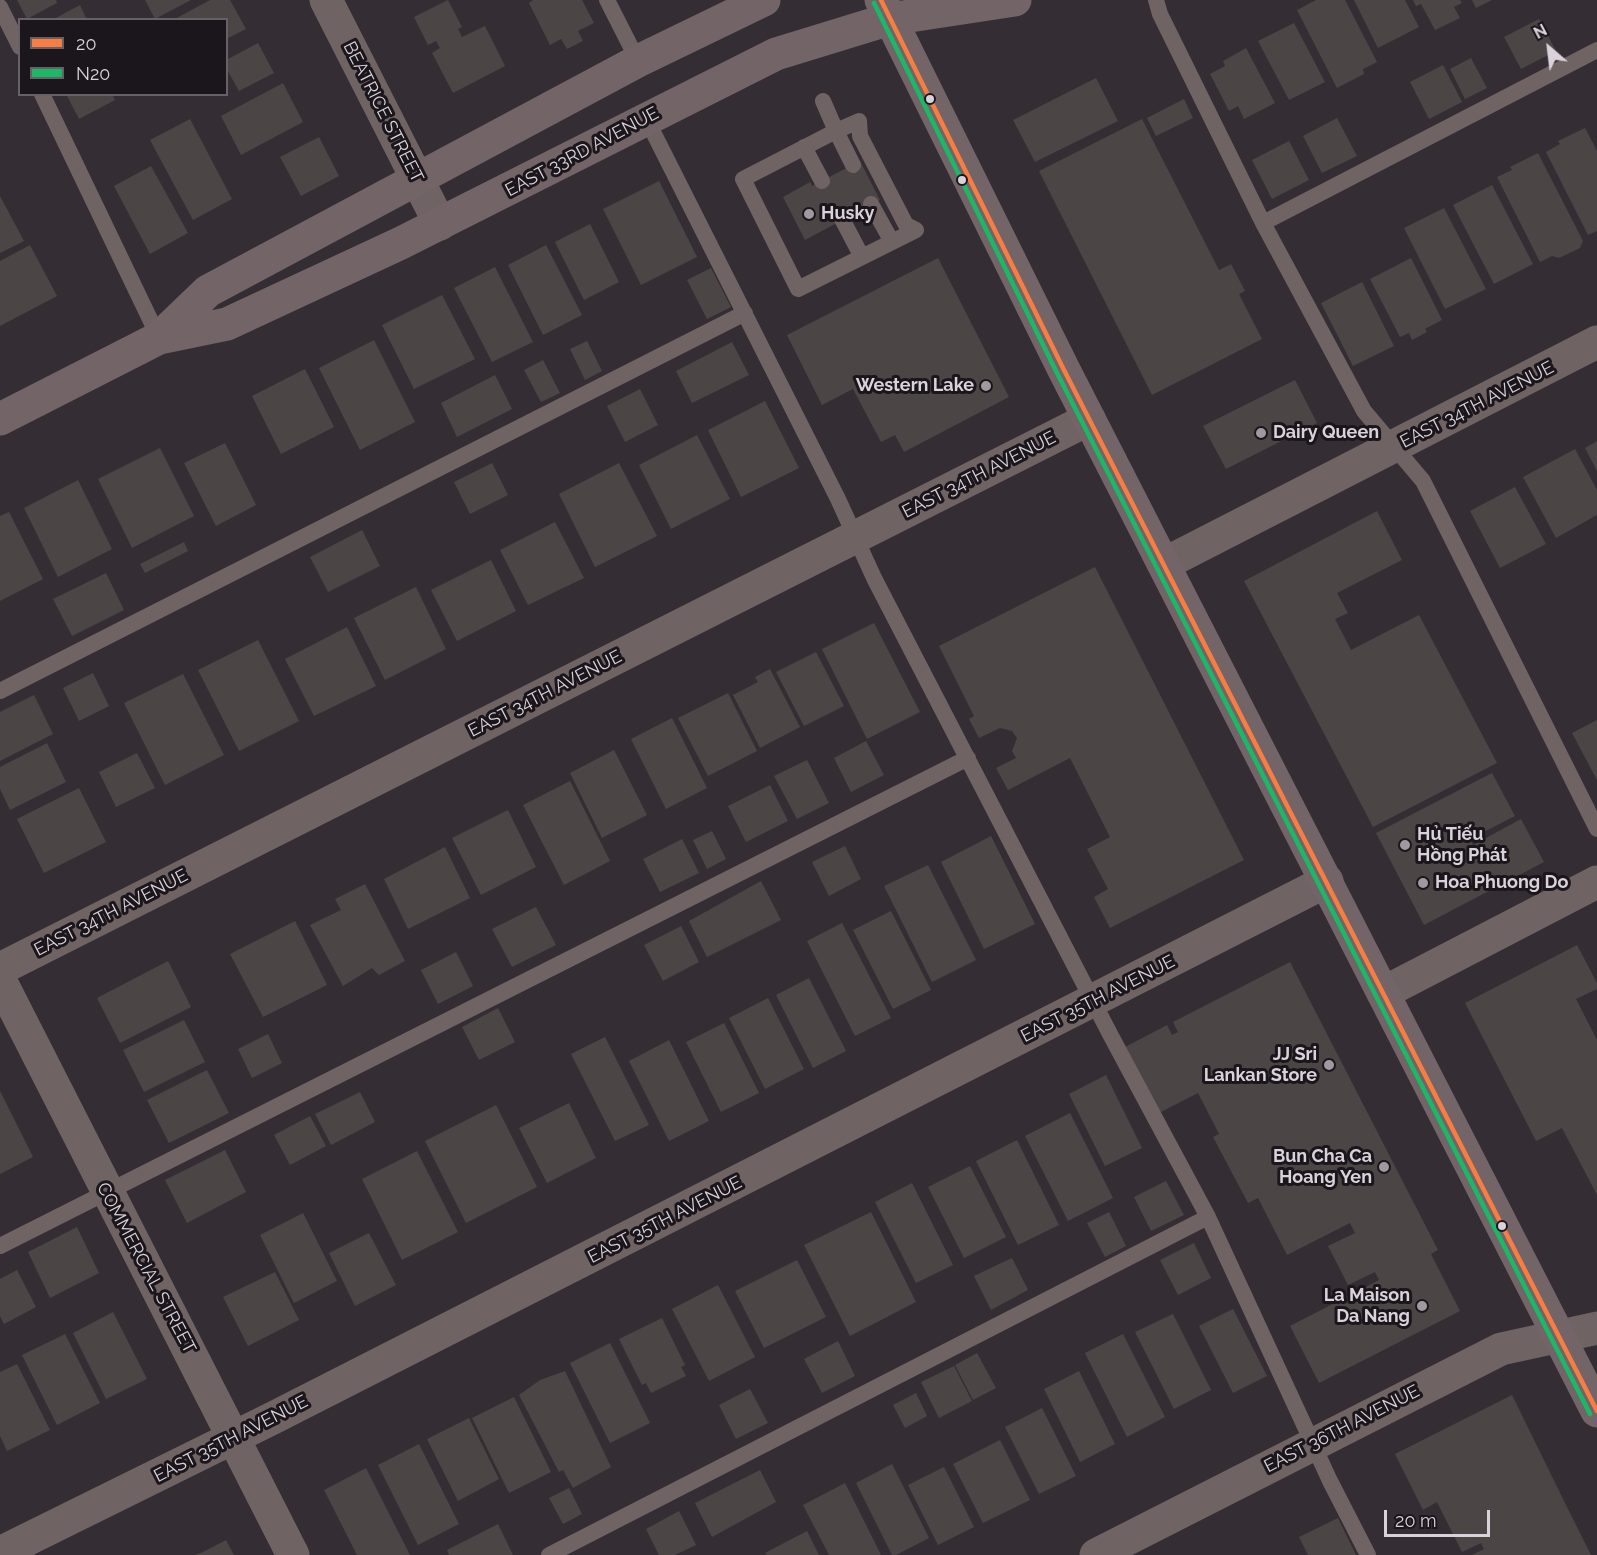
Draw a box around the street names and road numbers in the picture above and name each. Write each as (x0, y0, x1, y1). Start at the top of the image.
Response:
street label: BEATRICE STREET (338, 38, 428, 186)
street label: EAST 33RD AVENUE (502, 102, 662, 202)
street label: EAST 34TH AVENUE (1397, 357, 1557, 453)
street label: EAST 34TH AVENUE (899, 427, 1059, 523)
street label: EAST 34TH AVENUE (465, 646, 625, 742)
street label: EAST 34TH AVENUE (31, 865, 191, 961)
street label: EAST 35TH AVENUE (1017, 951, 1179, 1047)
street label: EAST 35TH AVENUE (584, 1172, 746, 1268)
street label: COMMERCIAL STREET (92, 1179, 200, 1357)
street label: EAST 36TH AVENUE (1261, 1380, 1423, 1478)
street label: EAST 35TH AVENUE (150, 1391, 312, 1487)

